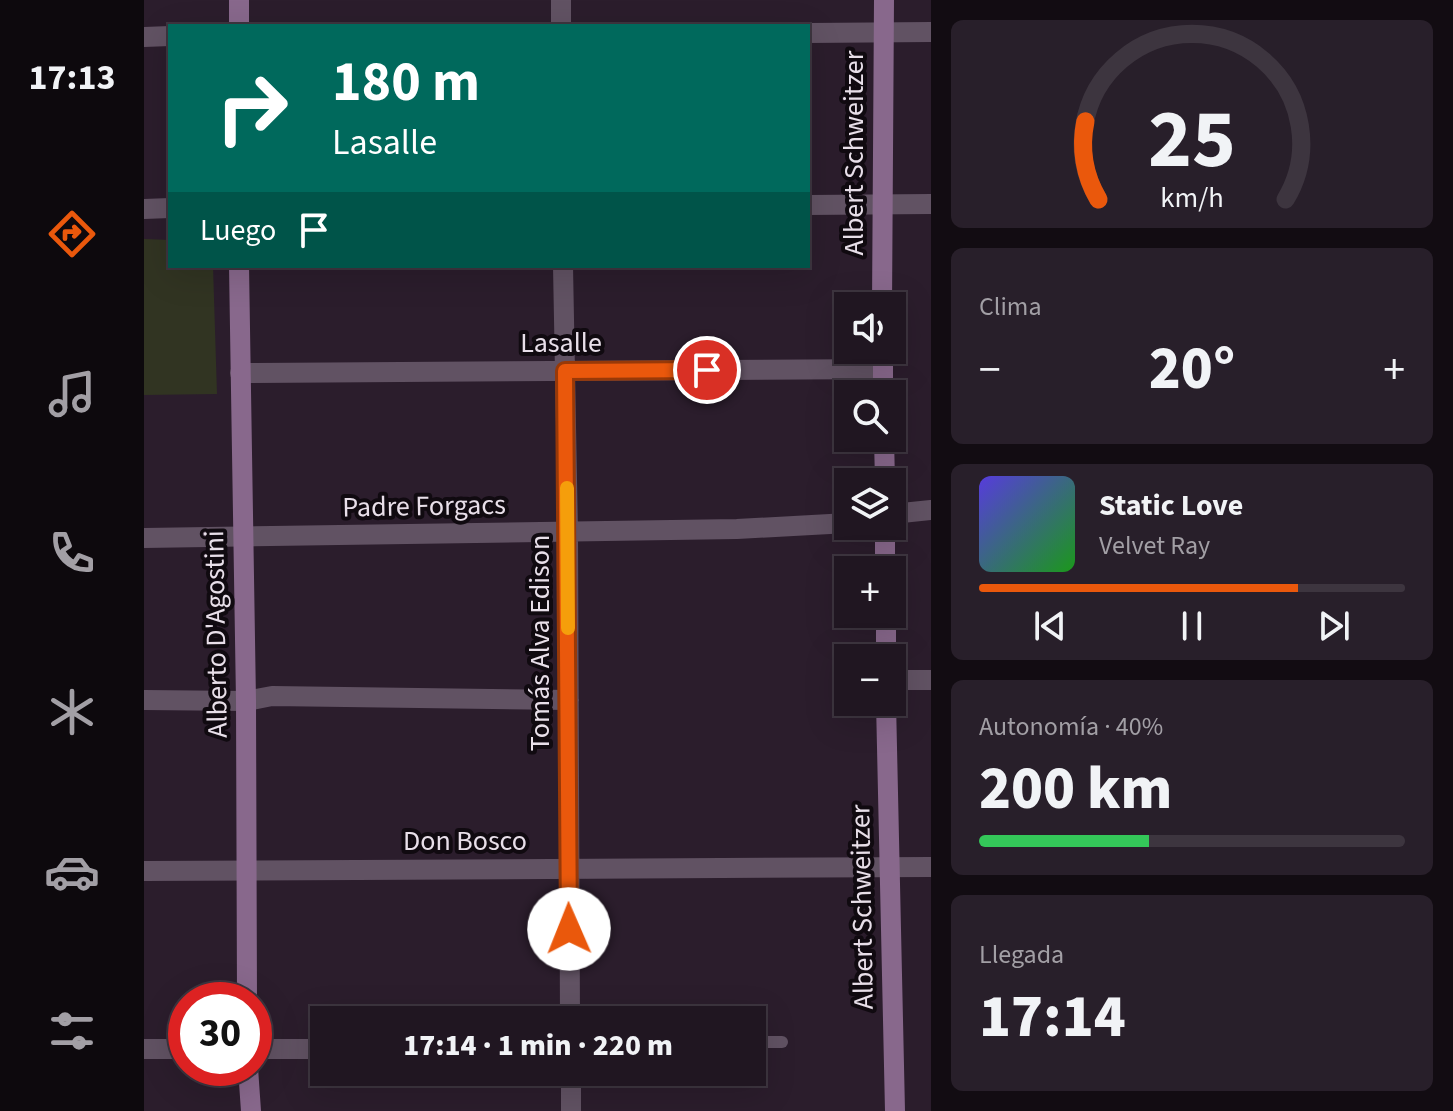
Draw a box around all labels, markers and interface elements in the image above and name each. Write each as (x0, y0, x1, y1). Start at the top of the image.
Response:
text: 180 m (332, 43, 480, 122)
street label: Albert Schweitzer (834, 50, 874, 255)
text: 17:13 (29, 52, 115, 103)
icon: right (200, 56, 304, 160)
text: 25 (1148, 81, 1236, 199)
text: Lasalle (332, 117, 437, 168)
text: km/h (1160, 178, 1224, 218)
icon: directions (44, 206, 100, 262)
icon: arrive (292, 208, 336, 252)
text: Luego (200, 209, 276, 252)
text: Clima (979, 288, 1042, 325)
map controls (834, 292, 906, 716)
button: sound (834, 292, 906, 364)
street label: Lasalle (520, 323, 602, 363)
text: 20° (1149, 327, 1235, 412)
pin (673, 336, 741, 404)
text: − (979, 339, 1001, 402)
text: + (1383, 339, 1405, 402)
icon: arrive (685, 348, 729, 392)
icon: music (44, 366, 100, 422)
button: search (834, 380, 906, 452)
button: layers (834, 468, 906, 540)
text: Static Love (1099, 484, 1243, 527)
street label: Padre Forgacs (342, 485, 506, 527)
icon: phone (44, 525, 100, 581)
text: Velvet Ray (1099, 527, 1210, 564)
street label: Alberto D'Agostini (194, 530, 238, 738)
street label: Tomás Alva Edison (520, 535, 560, 751)
button: + (834, 556, 906, 628)
icon: previous (1028, 604, 1072, 648)
icon: pause (1170, 604, 1214, 648)
icon: next (1312, 604, 1356, 648)
button: − (834, 644, 906, 716)
icon: climate (44, 684, 100, 740)
text: Autonomía · 40% (979, 708, 1163, 745)
text: 200 km (979, 747, 1172, 832)
street label: Albert Schweitzer (840, 804, 884, 1010)
street label: Don Bosco (403, 821, 527, 861)
icon: car (44, 844, 100, 900)
position arrow (527, 887, 611, 971)
text: Llegada (979, 936, 1064, 973)
text: 17:14 (979, 975, 1126, 1060)
speed limit sign: 30 (168, 982, 272, 1086)
icon: filters (44, 1003, 100, 1059)
text: 17:14 · 1 min · 220 m (403, 1024, 673, 1067)

